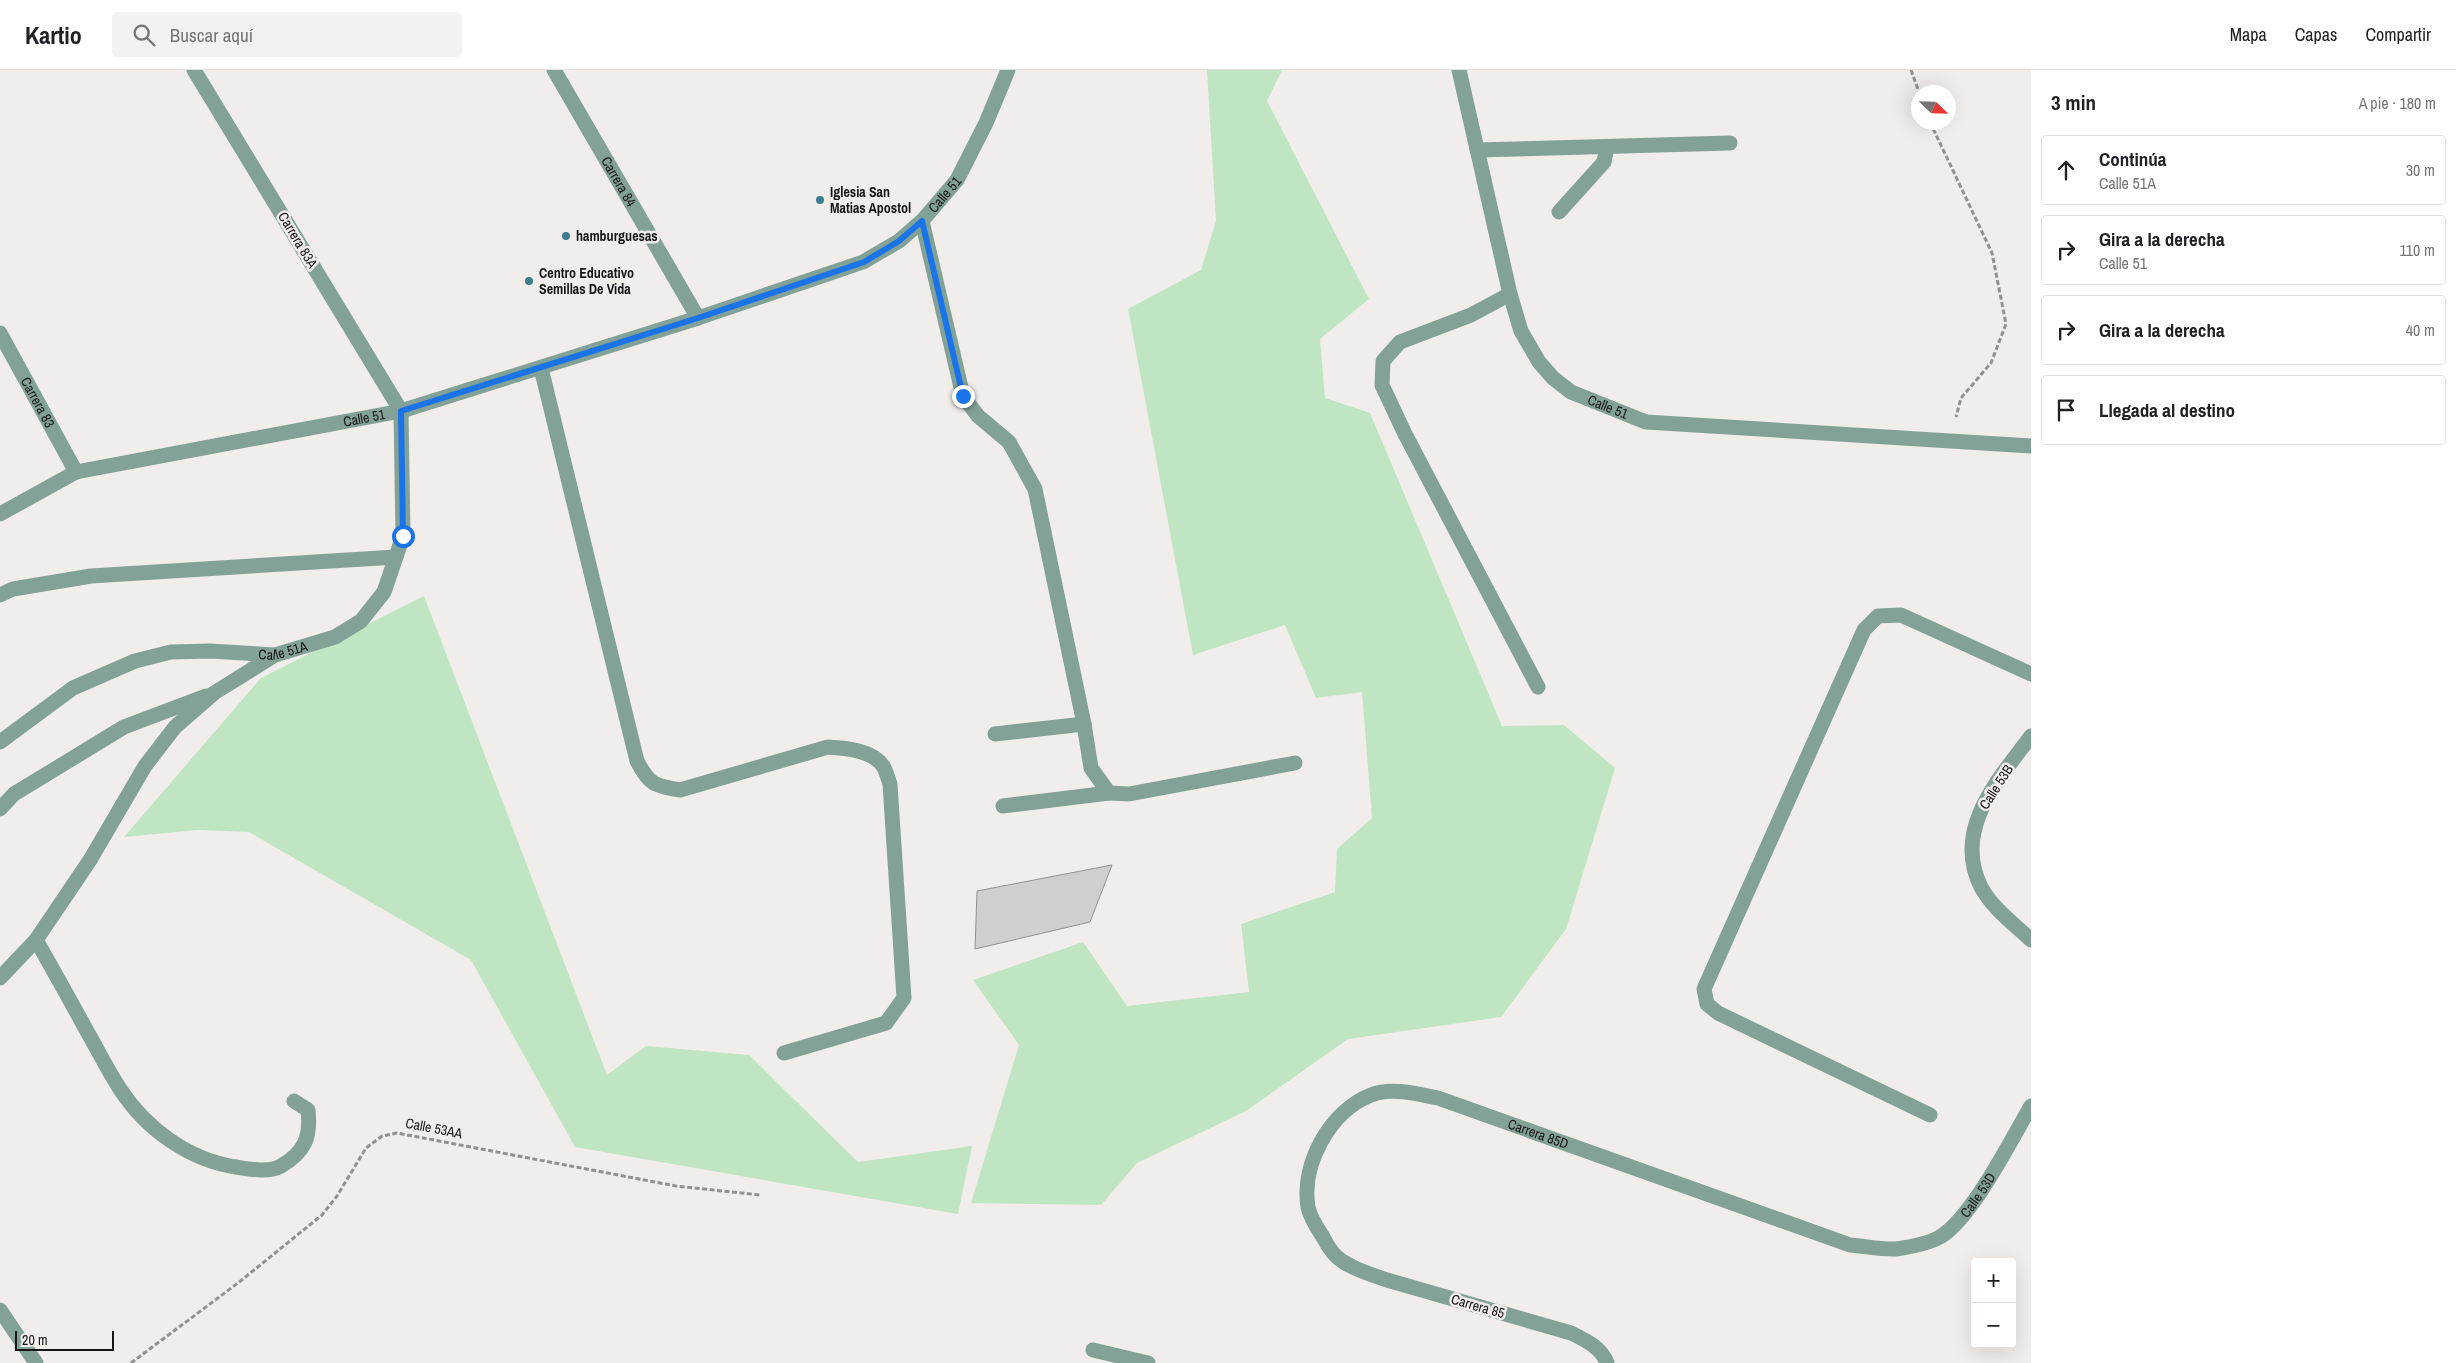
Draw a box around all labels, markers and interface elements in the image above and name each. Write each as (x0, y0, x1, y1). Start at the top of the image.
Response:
search box (112, 12, 462, 57)
text: Kartio (25, 19, 82, 51)
icon: search (130, 21, 158, 49)
text: Buscar aquí (170, 22, 253, 48)
text: Mapa (2230, 22, 2267, 47)
text: Capas (2295, 22, 2337, 47)
text: Compartir (2365, 22, 2431, 47)
north arrow (1911, 85, 1956, 130)
text: 3 min (2051, 88, 2096, 117)
text: A pie · 180 m (2359, 92, 2436, 114)
text: Continúa (2099, 146, 2167, 172)
street label: Carrera 84 (597, 153, 641, 210)
icon: ahead (2052, 156, 2080, 184)
text: 30 m (2406, 159, 2435, 181)
street label: Calle 51 (924, 172, 966, 216)
text: Calle 51A (2099, 172, 2156, 194)
place label: Iglesia San Matias Apostol (830, 183, 911, 217)
marker: Iglesia San Matias Apostol (814, 194, 826, 206)
street label: Carrera 83A (274, 209, 322, 272)
text: Gira a la derecha (2099, 226, 2225, 252)
place label: hamburguesas (576, 227, 658, 245)
marker: hamburguesas (560, 230, 572, 242)
icon: right (2052, 236, 2080, 264)
text: 110 m (2399, 239, 2435, 261)
text: Calle 51 (2099, 252, 2147, 274)
place label: Centro Educativo Semillas De Vida (539, 264, 634, 298)
marker: Centro Educativo Semillas De Vida (523, 275, 535, 287)
icon: right (2052, 316, 2080, 344)
text: Gira a la derecha (2099, 317, 2225, 343)
text: 40 m (2406, 319, 2435, 341)
street label: Carrera 83 (17, 374, 59, 431)
route end (952, 385, 975, 408)
street label: Calle 51 (1585, 391, 1631, 423)
icon: arrive (2052, 396, 2080, 424)
text: Llegada al destino (2099, 397, 2235, 423)
street label: Calle 51 (342, 405, 387, 431)
route start (392, 525, 415, 548)
street label: Calle 51A (258, 637, 310, 664)
street label: Calle 53B (1975, 761, 2017, 813)
street label: Calle 53AA (404, 1114, 464, 1142)
street label: Carrera 85D (1505, 1115, 1571, 1153)
street label: Calle 53D (1956, 1169, 2000, 1221)
map controls (1971, 1258, 2016, 1348)
button: + (1971, 1258, 2016, 1303)
street label: Carrera 85 (1449, 1290, 1507, 1322)
button: − (1971, 1303, 2016, 1348)
scale bar (15, 1328, 114, 1351)
text: 20 m (22, 1331, 48, 1349)

